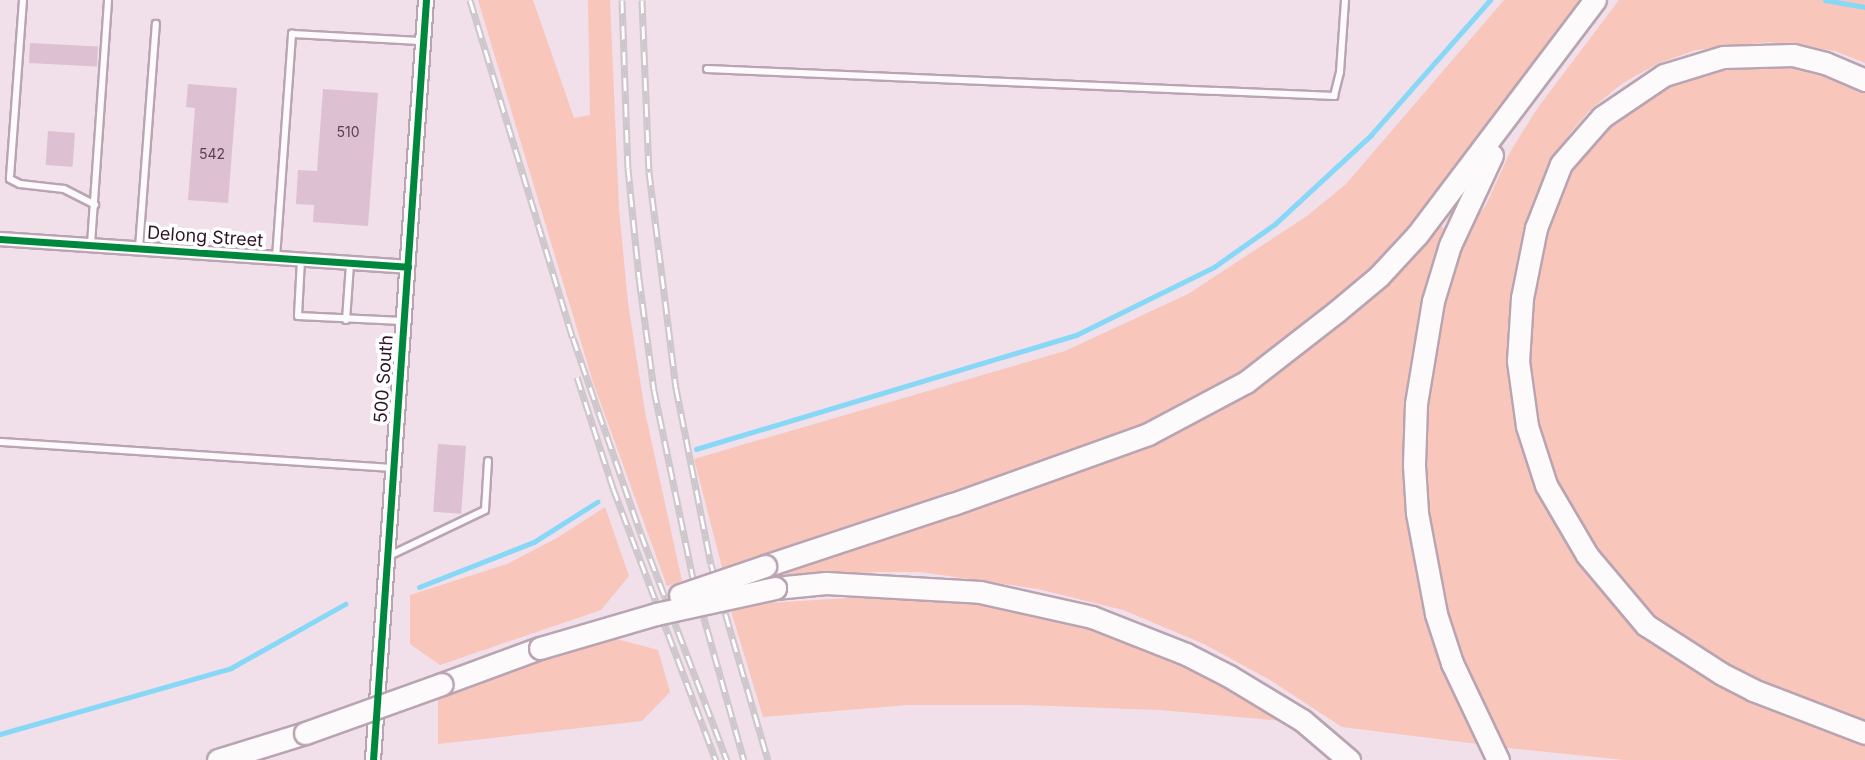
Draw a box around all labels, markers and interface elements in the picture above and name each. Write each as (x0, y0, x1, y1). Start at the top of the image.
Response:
house number: 510 (336, 124, 360, 140)
house number: 542 (199, 146, 225, 162)
street label: Delong Street (146, 222, 264, 252)
street label: 500 South (370, 334, 398, 424)

